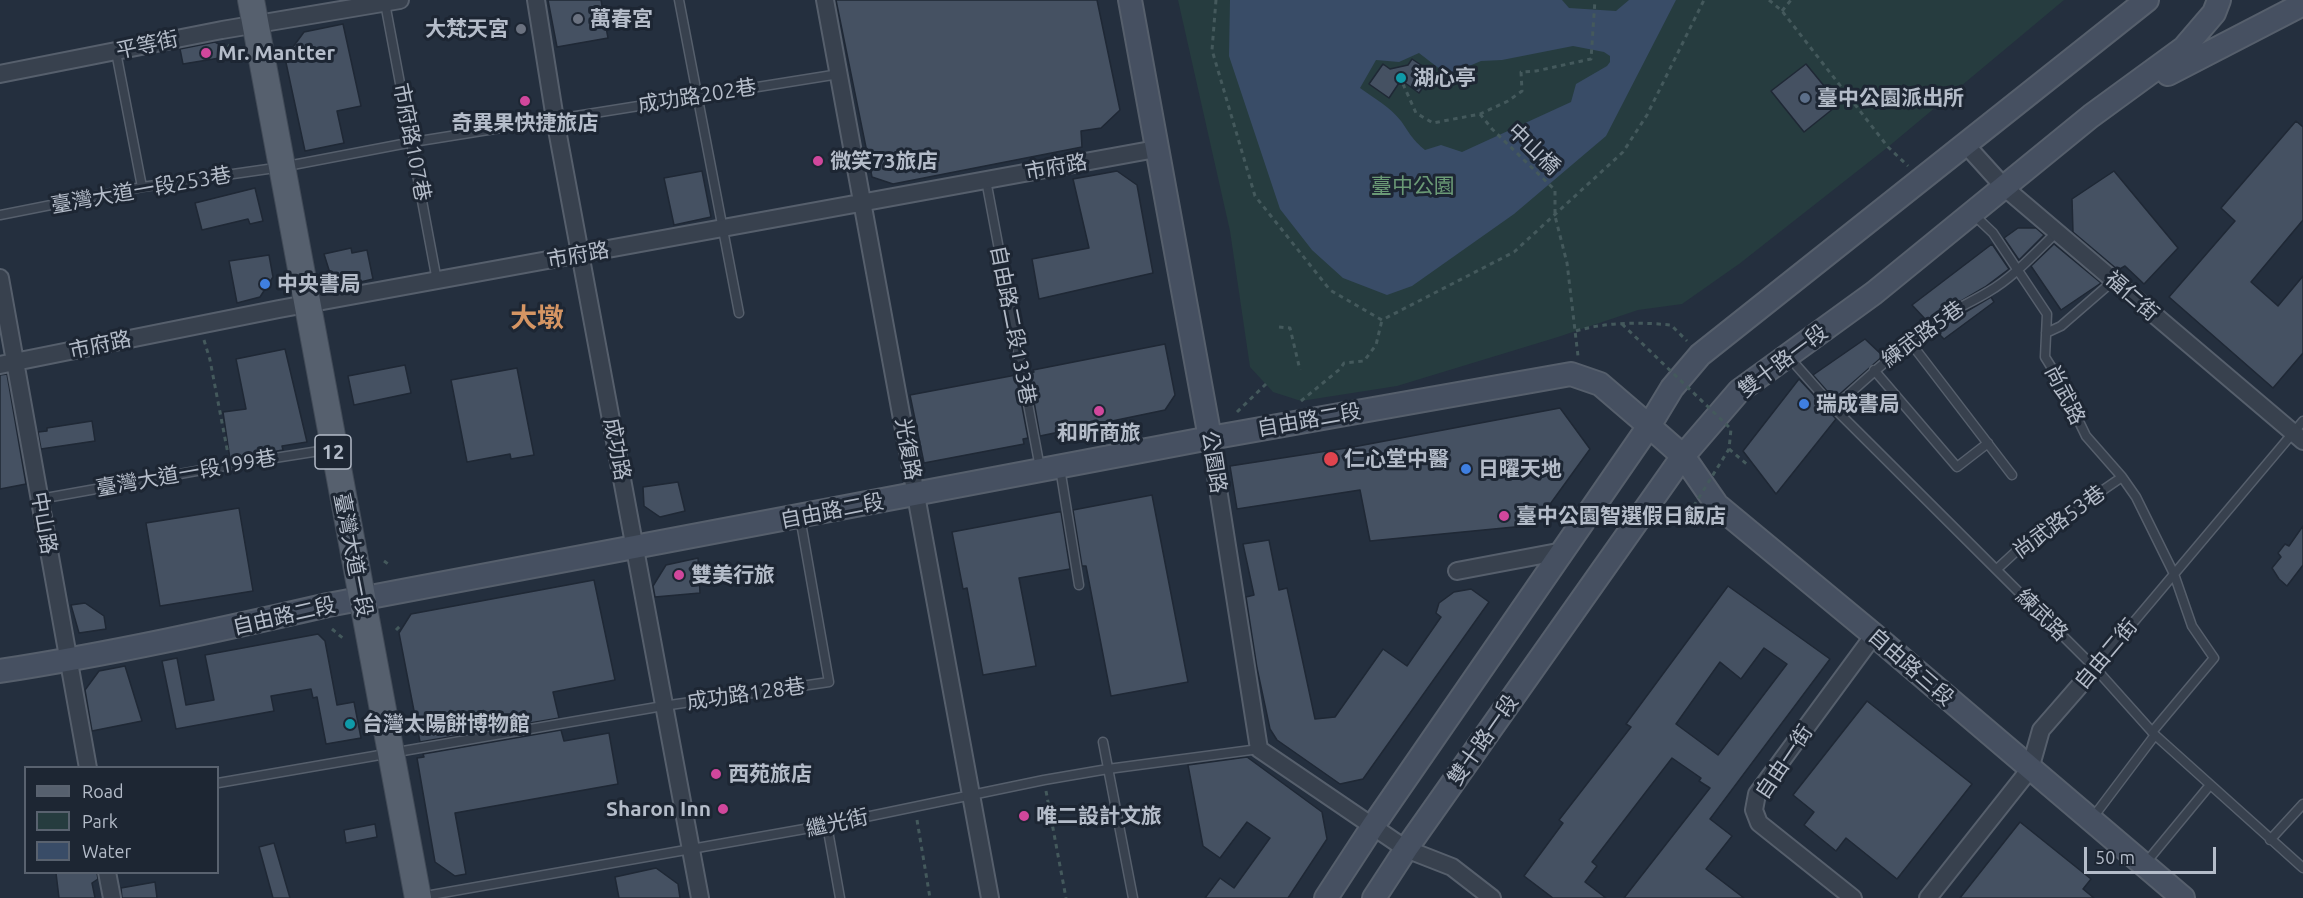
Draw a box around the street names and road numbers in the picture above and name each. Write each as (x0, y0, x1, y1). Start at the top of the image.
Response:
street label: 平等街 (114, 26, 180, 64)
street label: 成功路202巷 (636, 74, 758, 118)
street label: 市府路107巷 (388, 81, 436, 203)
street label: 中山橋 (1503, 118, 1565, 180)
street label: 市府路 (1023, 149, 1089, 185)
street label: 臺灣大道一段253巷 (49, 162, 233, 218)
street label: 市府路 (545, 237, 611, 273)
street label: 自由路二段133巷 (985, 243, 1041, 407)
street label: 福仁街 (2100, 266, 2164, 326)
street label: 練武路5巷 (1877, 296, 1969, 372)
street label: 雙十路一段 (1733, 319, 1833, 403)
street label: 市府路 (67, 326, 133, 364)
street label: 尚武路 (2039, 361, 2091, 429)
street label: 自由路二段 (1255, 398, 1363, 442)
street label: 成功路 (599, 416, 635, 482)
street label: 光復路 (890, 416, 926, 482)
street label: 公園路 (1197, 429, 1231, 495)
road number: 12 (315, 435, 351, 469)
street label: 臺灣大道一段199巷 (94, 445, 278, 501)
street label: 尚武路53巷 (2008, 480, 2110, 564)
street label: 自由路二段 (778, 489, 886, 533)
street label: 中山路 (26, 490, 62, 556)
street label: 臺灣大道一段 (329, 491, 377, 619)
street label: 練武路 (2011, 584, 2073, 646)
street label: 自由路二段 (230, 592, 338, 640)
street label: 自由二街 (2069, 614, 2143, 694)
street label: 自由路三段 (1863, 623, 1959, 711)
street label: 成功路128巷 (685, 673, 807, 715)
street label: 雙十路一段 (1443, 690, 1523, 790)
street label: 自由一街 (1750, 720, 1818, 804)
street label: 繼光街 (804, 804, 870, 842)

